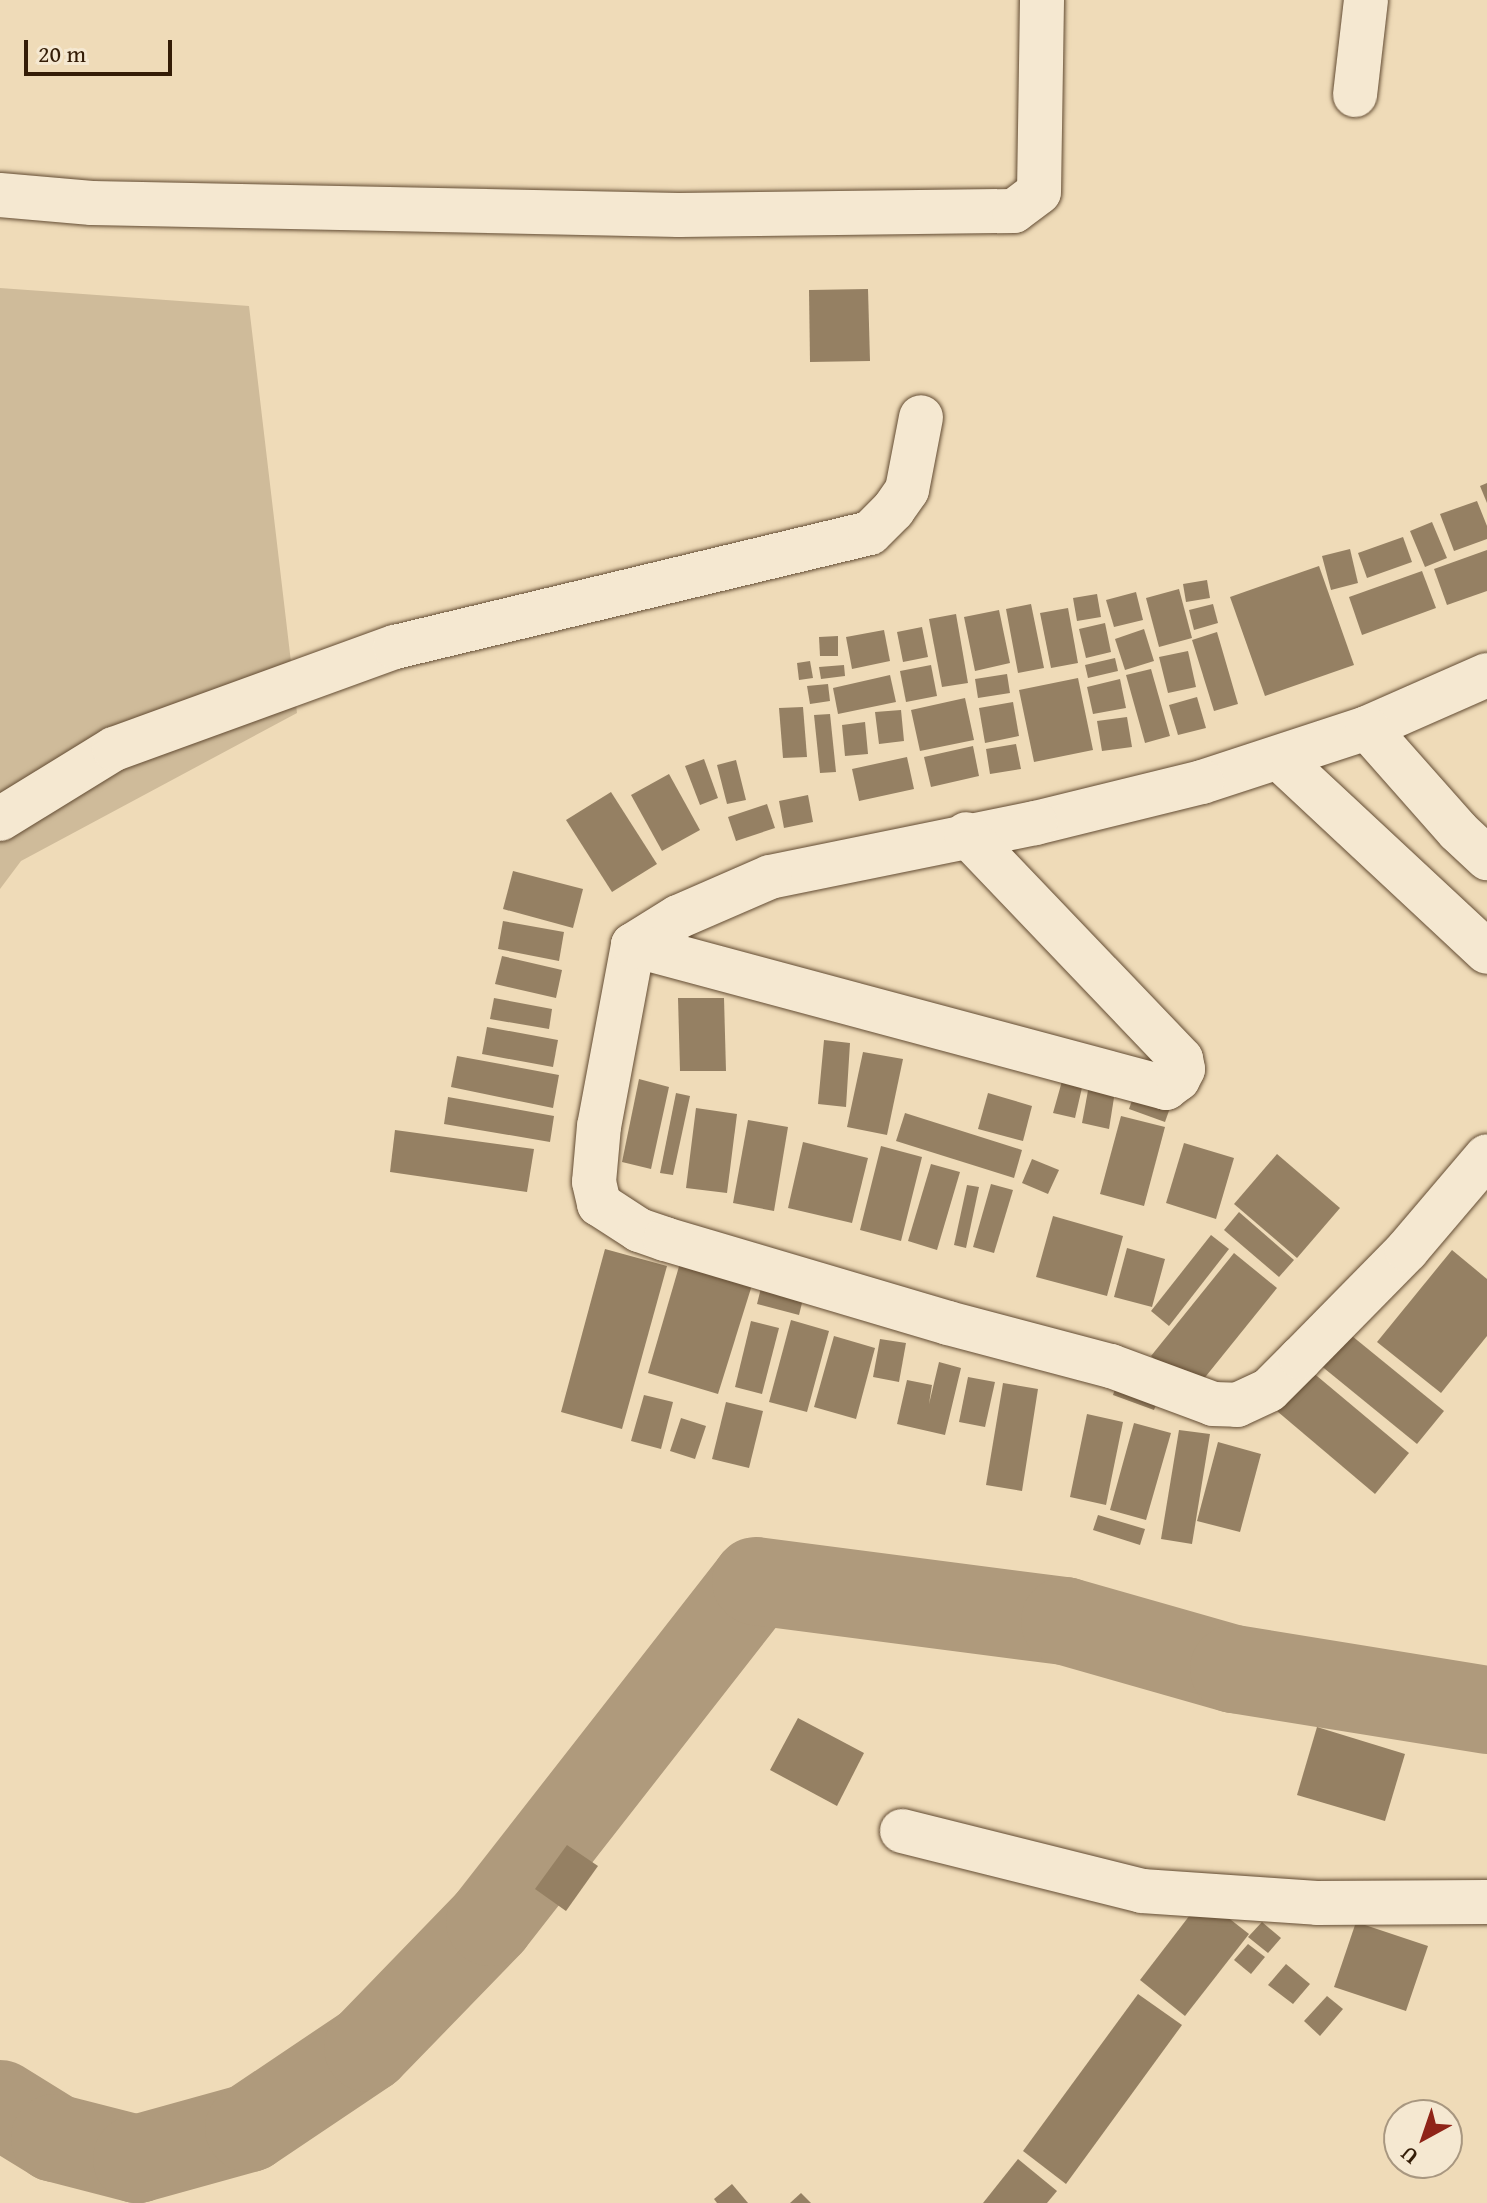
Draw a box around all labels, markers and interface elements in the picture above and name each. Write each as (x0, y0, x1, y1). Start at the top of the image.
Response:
scale bar (28, 24, 176, 74)
text: 20 m (38, 36, 86, 71)
north arrow (1383, 2099, 1463, 2179)
text: U (1393, 2139, 1425, 2173)

